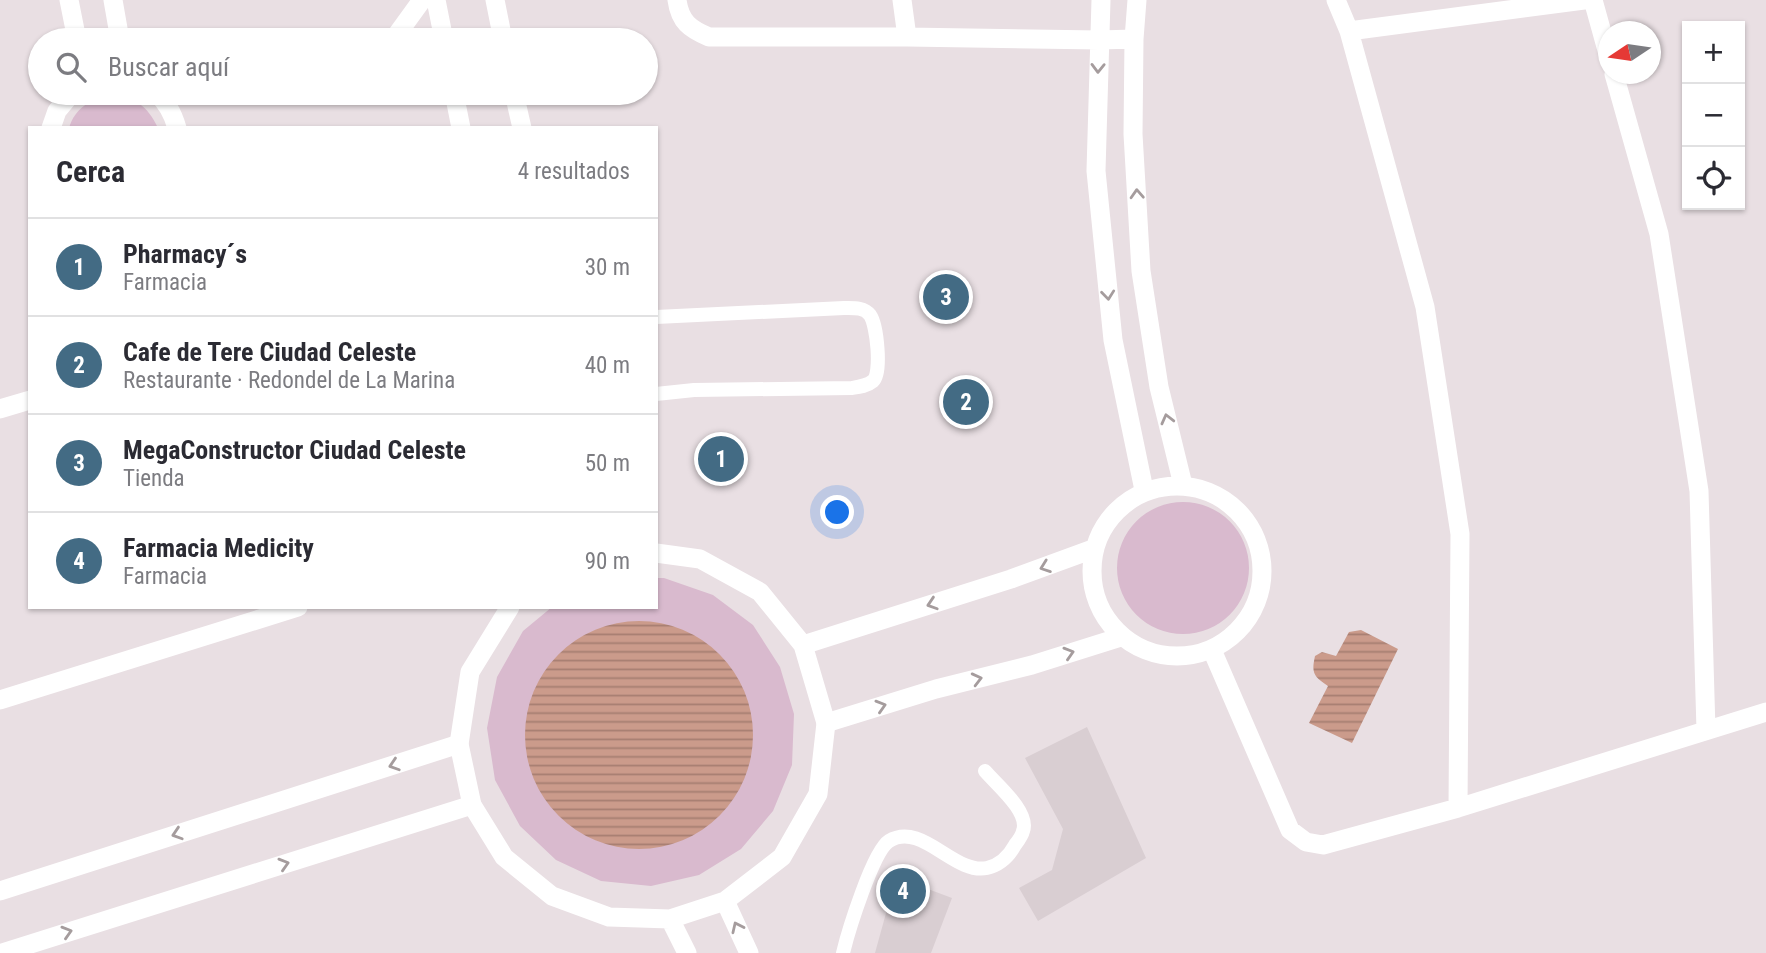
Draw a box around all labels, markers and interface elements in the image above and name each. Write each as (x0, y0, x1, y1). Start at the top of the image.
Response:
north arrow (1598, 21, 1661, 84)
map controls (1682, 21, 1745, 210)
button: + (1682, 21, 1745, 84)
search box (28, 28, 658, 105)
icon: search (52, 48, 90, 86)
text: Buscar aquí (108, 52, 229, 82)
one-way arrow (1090, 63, 1106, 74)
button: − (1682, 84, 1745, 147)
button: locate (1682, 147, 1745, 210)
text: Cerca (56, 154, 125, 189)
text: 4 resultados (518, 158, 630, 185)
one-way arrow (1129, 188, 1144, 199)
text: Pharmacy´s (123, 239, 247, 269)
text: 1 (73, 254, 85, 281)
text: 30 m (585, 254, 630, 281)
text: Farmacia (123, 269, 207, 296)
pin: 3 (923, 271, 969, 323)
one-way arrow (1100, 290, 1115, 301)
text: Cafe de Tere Ciudad Celeste (123, 337, 416, 367)
text: 2 (73, 352, 85, 379)
text: 40 m (585, 352, 630, 379)
text: Restaurante · Redondel de La Marina (123, 367, 455, 394)
pin: 2 (943, 376, 989, 428)
one-way arrow (1161, 413, 1175, 425)
pin: 1 (698, 433, 744, 485)
text: MegaConstructor Ciudad Celeste (123, 435, 466, 465)
text: 3 (73, 450, 85, 477)
text: 50 m (585, 450, 630, 477)
text: Tienda (123, 465, 185, 492)
your location (820, 495, 854, 529)
text: Farmacia Medicity (123, 533, 314, 563)
text: 4 (73, 548, 85, 575)
text: 90 m (585, 548, 630, 575)
one-way arrow (1040, 558, 1052, 572)
text: Farmacia (123, 563, 207, 590)
one-way arrow (926, 596, 939, 610)
one-way arrow (1062, 647, 1075, 661)
one-way arrow (971, 673, 983, 687)
one-way arrow (875, 699, 887, 714)
one-way arrow (388, 757, 401, 771)
one-way arrow (172, 826, 184, 840)
one-way arrow (278, 858, 290, 872)
pin: 4 (880, 865, 926, 917)
one-way arrow (731, 922, 745, 934)
one-way arrow (61, 926, 73, 941)

